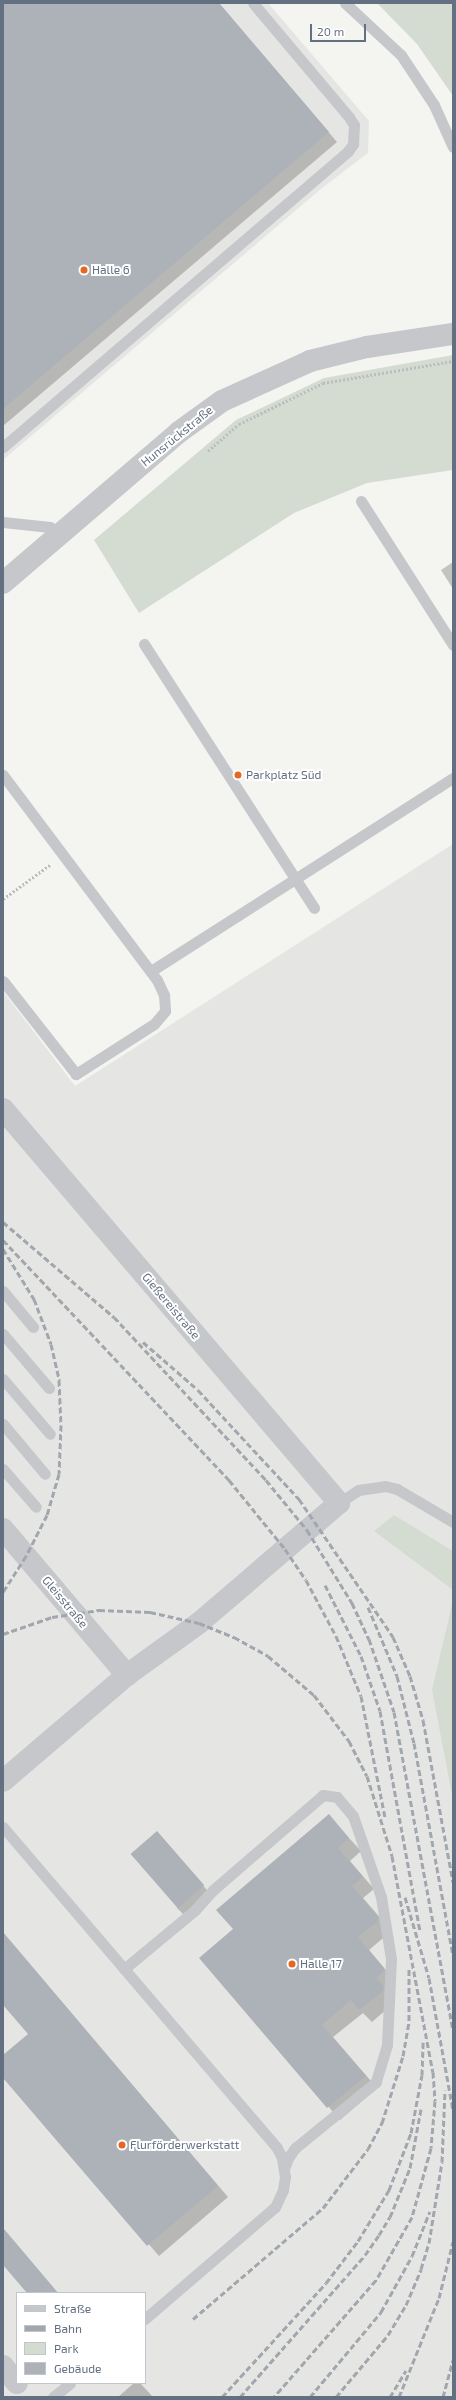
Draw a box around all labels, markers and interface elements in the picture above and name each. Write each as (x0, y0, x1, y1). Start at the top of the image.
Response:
scale bar (312, 16, 368, 42)
text: 20 m (317, 24, 344, 38)
place label: Halle 6 (92, 263, 130, 277)
marker: Halle 6 (79, 265, 89, 275)
street label: Hunsrückstraße (138, 403, 216, 469)
place label: Parkplatz Süd (246, 768, 321, 782)
marker: Parkplatz Süd (233, 770, 243, 780)
street label: Gießereistraße (139, 1270, 203, 1342)
street label: Gleisstraße (39, 1573, 91, 1631)
place label: Halle 17 (300, 1957, 342, 1971)
marker: Halle 17 (287, 1959, 297, 1969)
place label: Flurförderwerkstatt (130, 2138, 239, 2152)
marker: Flurförderwerkstatt (117, 2140, 127, 2150)
legend (16, 2292, 146, 2384)
text: Straße (54, 2301, 91, 2315)
text: Bahn (54, 2321, 82, 2335)
text: Park (54, 2341, 79, 2355)
text: Gebäude (54, 2361, 102, 2375)

